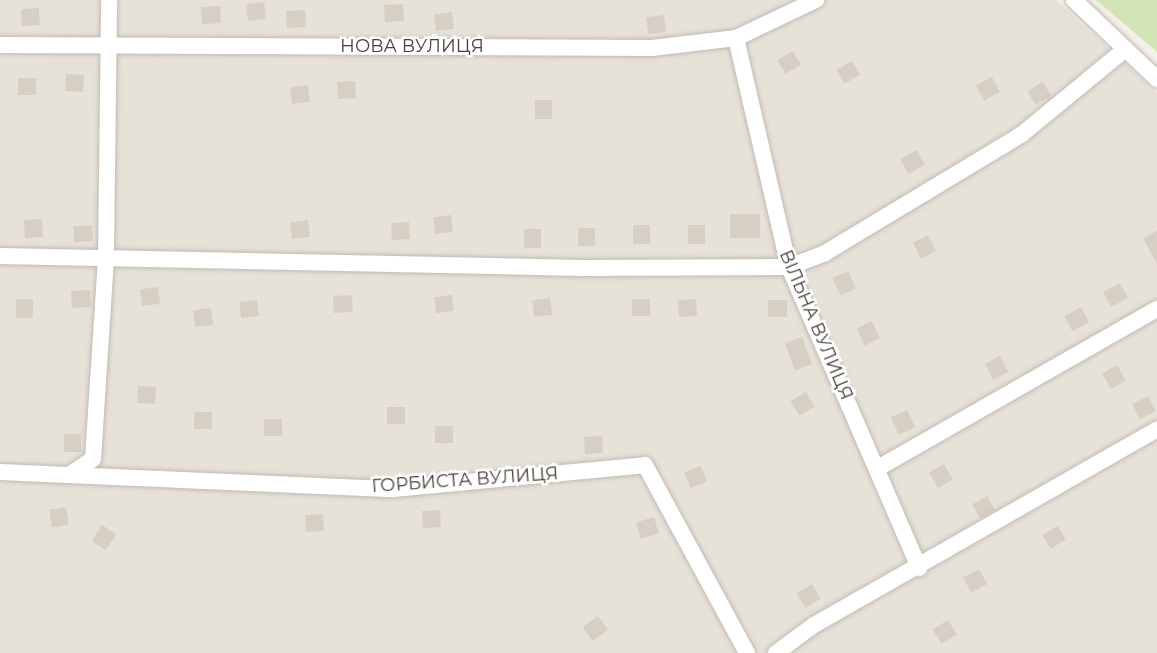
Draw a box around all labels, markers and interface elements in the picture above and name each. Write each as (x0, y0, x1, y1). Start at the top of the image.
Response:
street label: НОВА ВУЛИЦЯ (340, 35, 484, 57)
street label: ВІЛЬНА ВУЛИЦЯ (775, 247, 857, 403)
street label: ГОРБИСТА ВУЛИЦЯ (371, 463, 559, 497)

